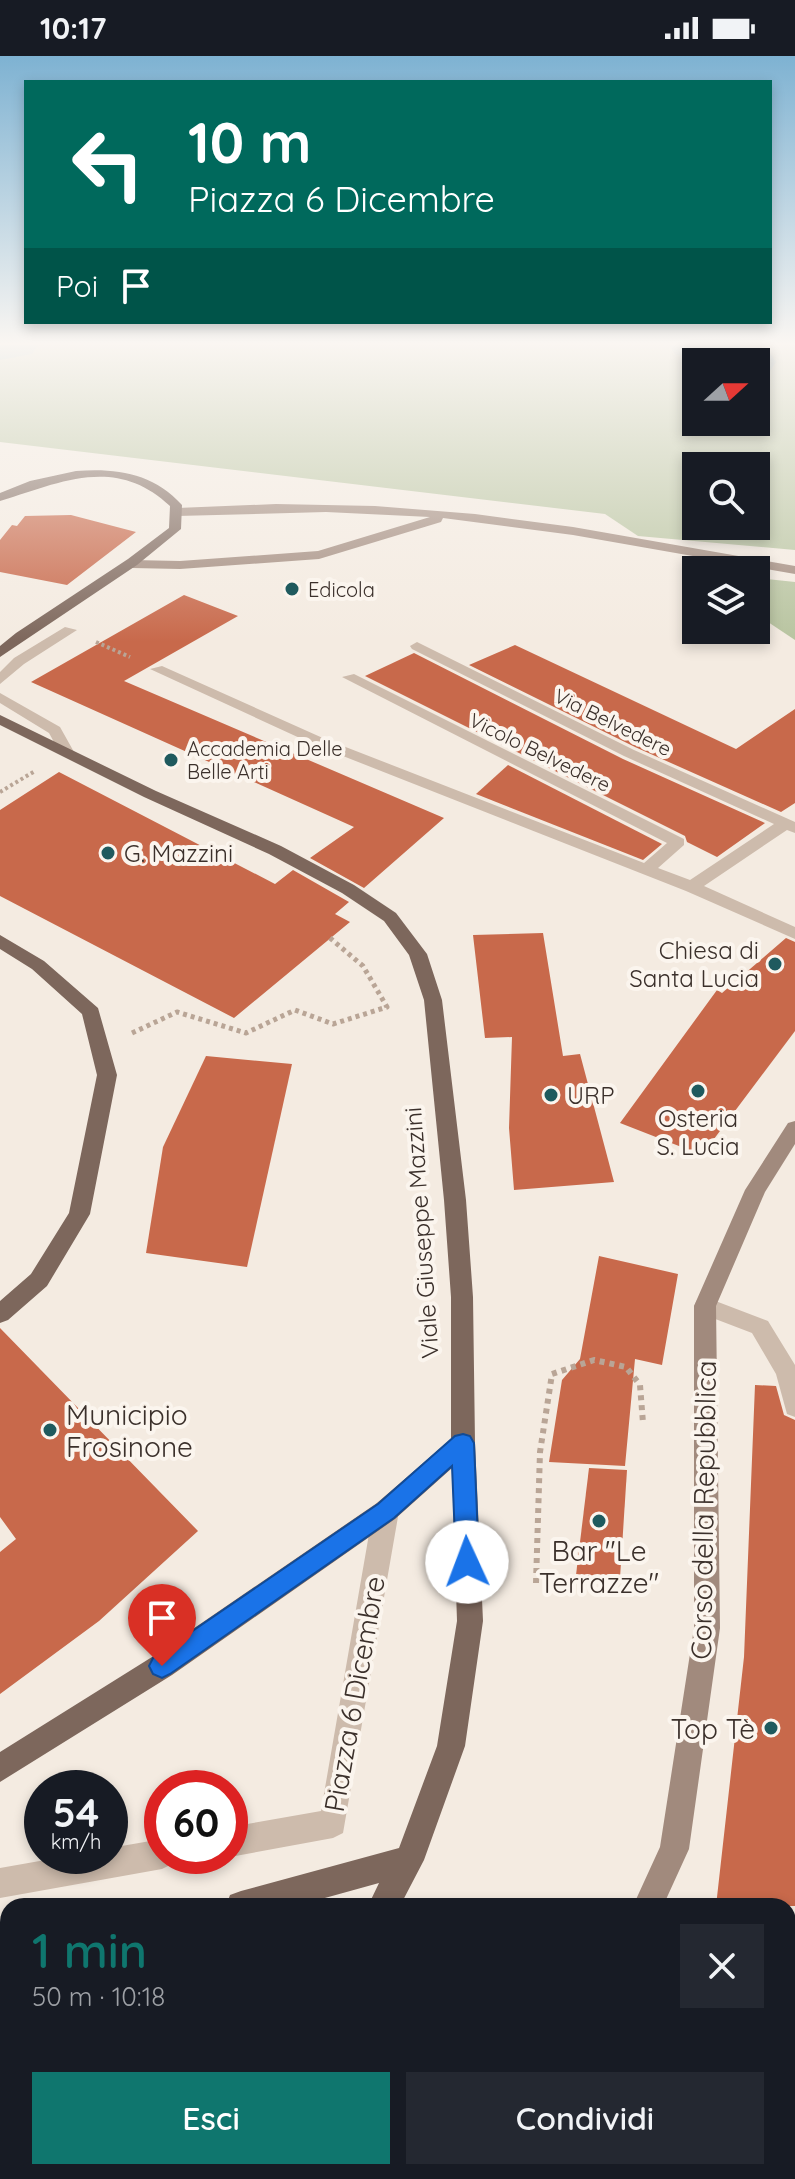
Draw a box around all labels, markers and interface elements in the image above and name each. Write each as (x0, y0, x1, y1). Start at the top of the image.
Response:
text: 10:17 (40, 9, 106, 47)
text: 10 m (188, 107, 311, 177)
icon: left (56, 112, 160, 216)
text: Piazza 6 Dicembre (188, 176, 495, 221)
icon: arrive (114, 264, 158, 308)
text: Poi (56, 267, 98, 305)
north arrow (682, 348, 770, 436)
map controls (682, 348, 770, 644)
button: search (682, 452, 770, 540)
button: layers (682, 556, 770, 644)
place label: Edicola (308, 577, 375, 602)
marker: Edicola (283, 580, 301, 598)
street label: Via Belvedere (550, 683, 676, 761)
street label: Vicolo Belvedere (465, 707, 615, 797)
place label: Accademia Delle Belle Arti (187, 736, 342, 784)
marker: Accademia Delle Belle Arti (162, 751, 180, 769)
place label: G. Mazzini (124, 838, 233, 868)
marker: G. Mazzini (99, 844, 117, 862)
place label: Chiesa di Santa Lucia (629, 935, 759, 993)
marker: Chiesa di Santa Lucia (766, 955, 784, 973)
place label: URP (567, 1080, 615, 1110)
marker: Osteria S. Lucia (689, 1082, 707, 1100)
marker: URP (542, 1086, 560, 1104)
place label: Osteria S. Lucia (657, 1103, 739, 1161)
street label: Viale Giuseppe Mazzini (397, 1106, 445, 1360)
street label: Corso della Repubblica (683, 1360, 723, 1660)
place label: Municipio Frosinone (66, 1397, 193, 1464)
marker: Municipio Frosinone (41, 1421, 59, 1439)
marker: Bar "Le Terrazze" (590, 1512, 608, 1530)
position arrow (425, 1520, 509, 1604)
place label: Bar "Le Terrazze" (539, 1533, 659, 1600)
street label: Piazza 6 Dicembre (316, 1573, 392, 1815)
pin (128, 1584, 196, 1666)
icon: arrive (140, 1596, 184, 1640)
place label: Top Tè (671, 1711, 755, 1746)
marker: Top Tè (762, 1719, 780, 1737)
speed limit sign: 60 (144, 1770, 248, 1874)
text: 54 (53, 1787, 99, 1837)
text: km/h (51, 1829, 101, 1854)
text: 1 min (32, 1920, 147, 1980)
button: close (680, 1924, 764, 2008)
text: 50 m · 10:18 (32, 1980, 165, 2013)
button: Esci (32, 2072, 390, 2164)
button: Condividi (406, 2072, 764, 2164)

